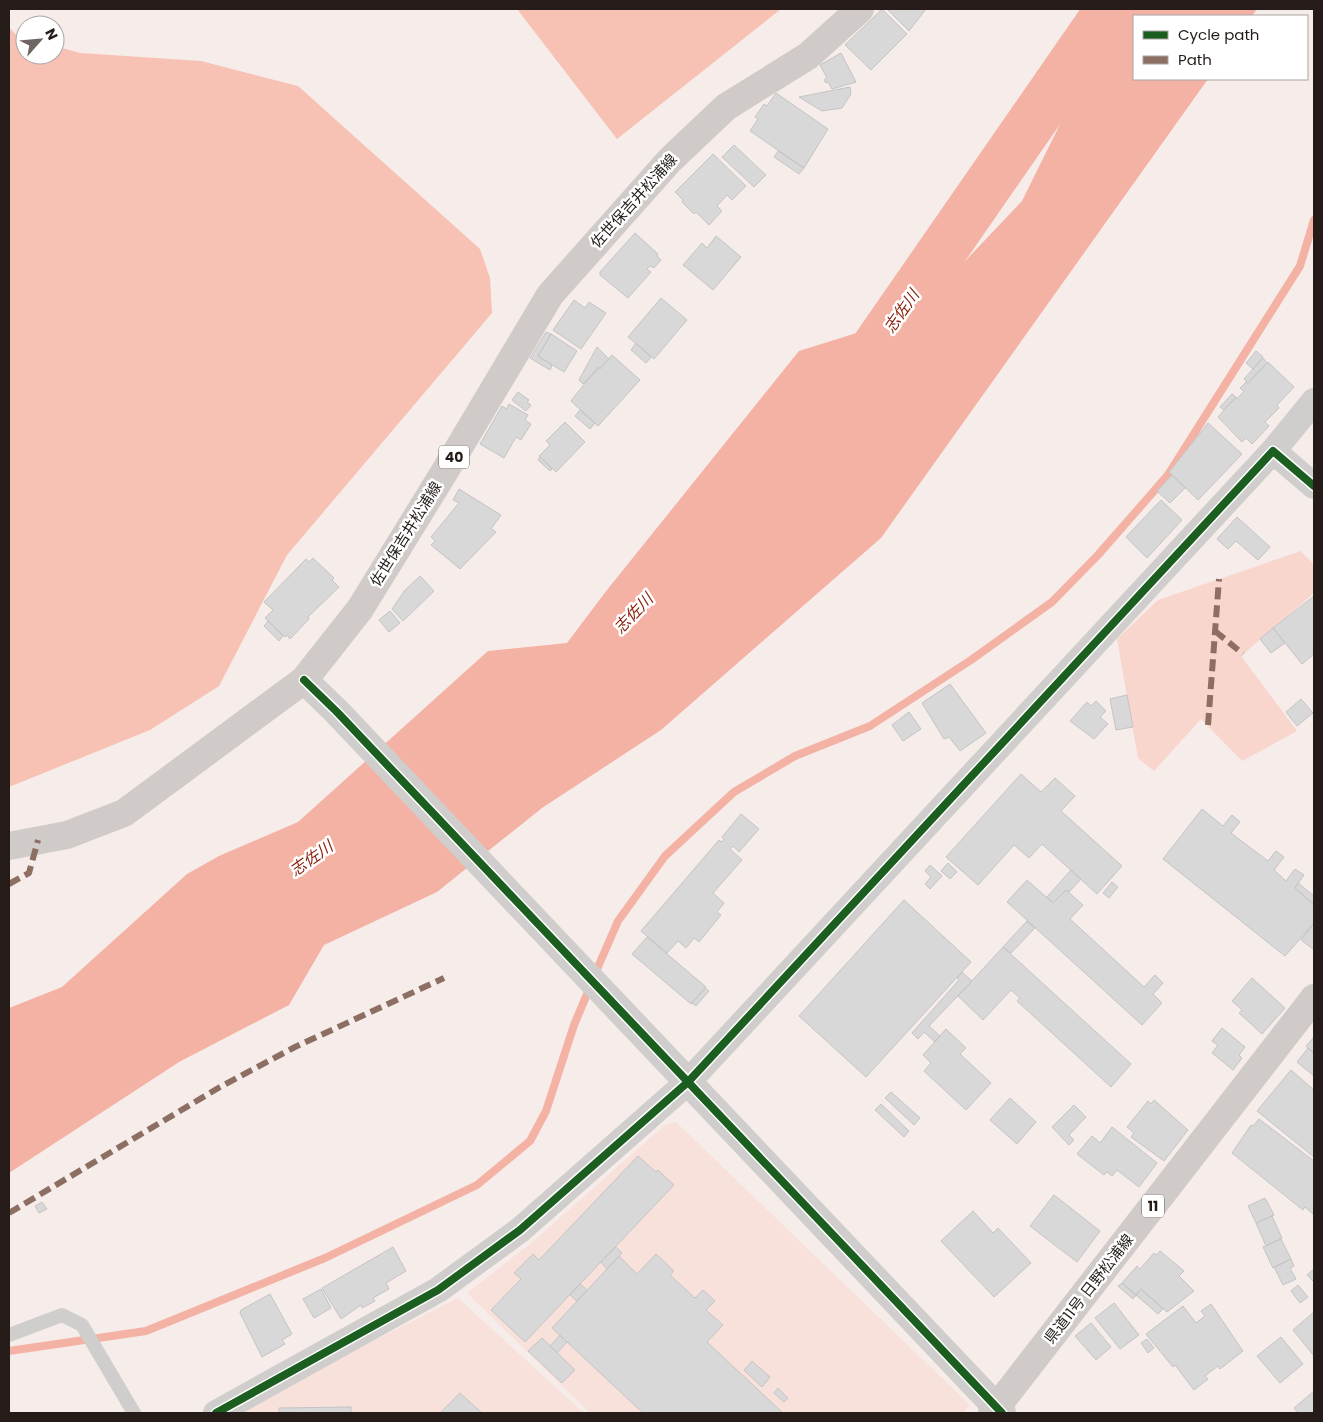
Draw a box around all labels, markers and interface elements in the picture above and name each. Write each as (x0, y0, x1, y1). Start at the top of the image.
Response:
north arrow (15, 15, 65, 65)
legend (1133, 15, 1308, 80)
text: Cycle path (1178, 24, 1259, 45)
text: N (40, 25, 63, 43)
text: Path (1178, 49, 1212, 70)
street label: 佐世保吉井松浦線 (586, 149, 682, 252)
water label: 志佐川 (878, 283, 926, 338)
road number: 40 (439, 446, 469, 468)
street label: 佐世保吉井松浦線 (365, 477, 446, 590)
water label: 志佐川 (608, 587, 660, 639)
water label: 志佐川 (285, 834, 339, 882)
road number: 11 (1142, 1194, 1164, 1218)
street label: 県道11号 日野松浦線 (1039, 1230, 1138, 1348)

